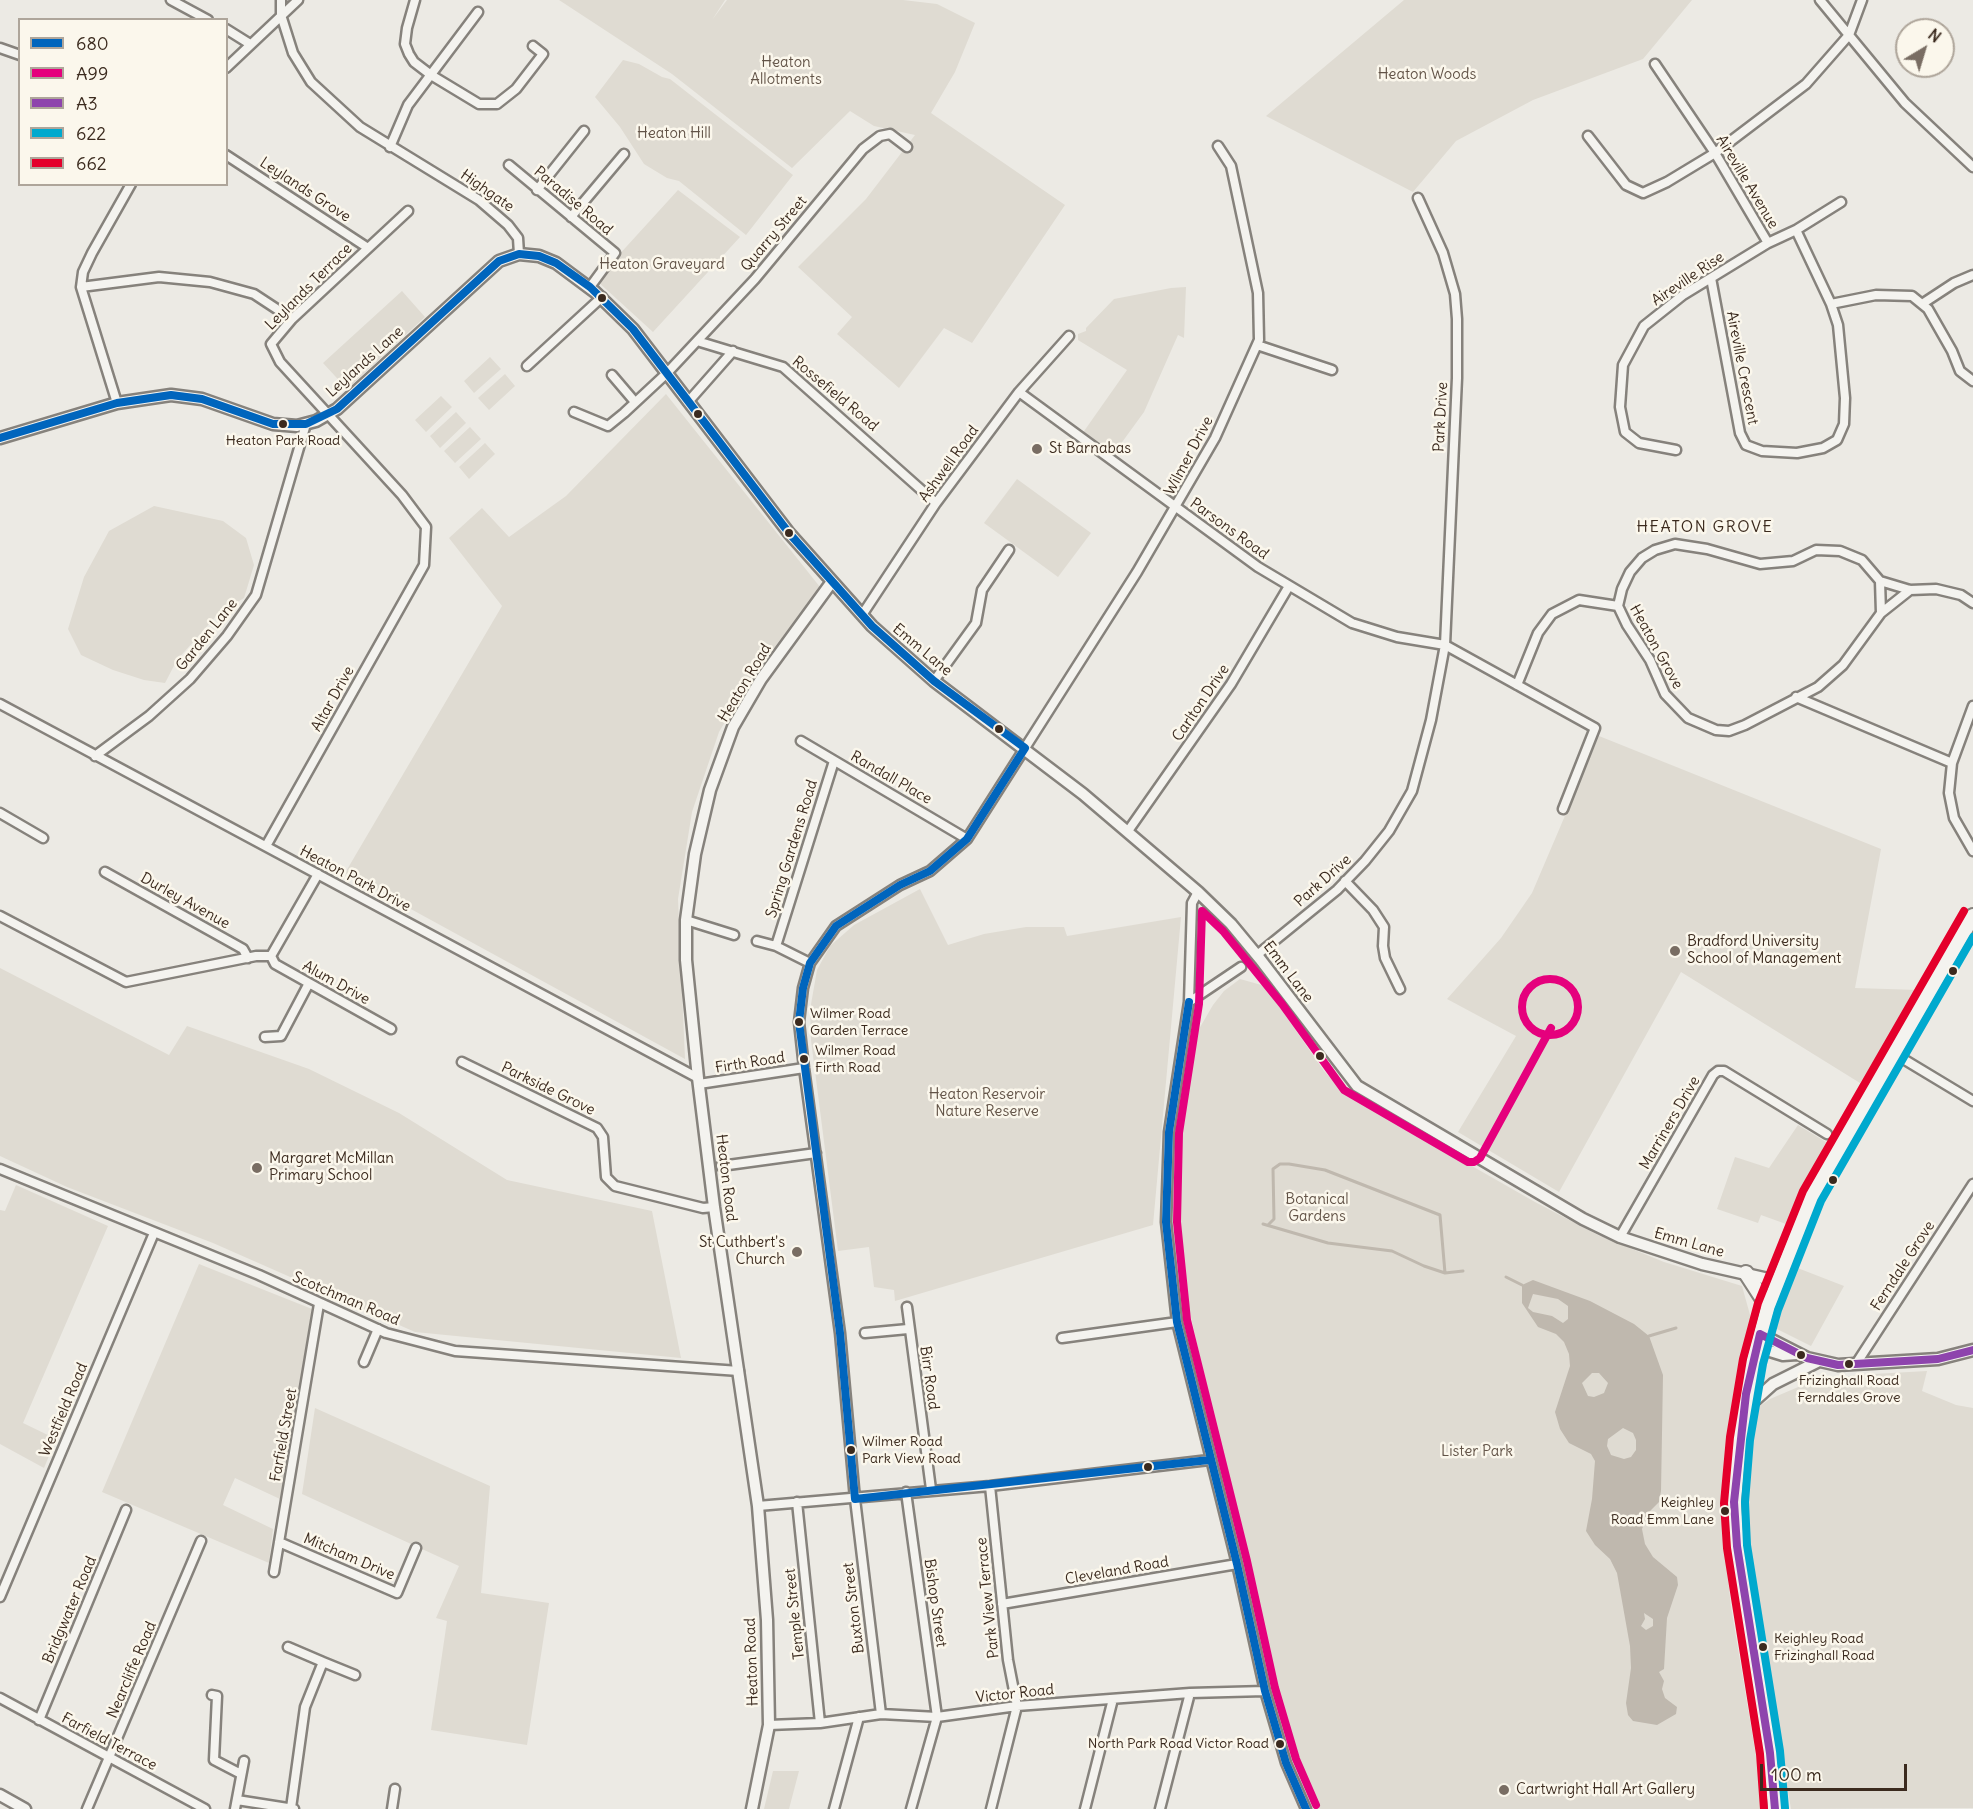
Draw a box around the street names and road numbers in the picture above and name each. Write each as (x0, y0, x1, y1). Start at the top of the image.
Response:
street label: Aireville Avenue (1712, 132, 1782, 232)
street label: Leylands Grove (256, 154, 354, 226)
street label: Paradise Road (530, 163, 616, 239)
street label: Highgate (457, 166, 517, 216)
street label: Quarry Street (737, 193, 811, 275)
street label: Leylands Terrace (262, 240, 356, 334)
street label: Aireville Rise (1648, 248, 1728, 310)
street label: Aireville Crescent (1722, 310, 1762, 426)
street label: Leylands Lane (323, 323, 407, 401)
street label: Rossefield Road (788, 353, 882, 435)
street label: Park Drive (1430, 382, 1452, 452)
street label: Wilmer Drive (1161, 413, 1217, 499)
street label: Ashwell Road (915, 422, 983, 506)
street label: Parsons Road (1186, 494, 1272, 564)
street label: Garden Lane (172, 595, 242, 675)
street label: Heaton Grove (1625, 602, 1687, 692)
street label: Emm Lane (889, 620, 955, 680)
street label: Heaton Road (715, 641, 775, 725)
street label: Carlton Drive (1169, 661, 1233, 745)
street label: Altar Drive (308, 663, 358, 735)
street label: Randall Place (847, 748, 935, 808)
street label: Spring Gardens Road (762, 778, 822, 920)
street label: Heaton Park Drive (296, 842, 414, 916)
street label: Park Drive (1291, 851, 1355, 911)
street label: Durley Avenue (137, 869, 233, 933)
street label: Emm Lane (1259, 938, 1317, 1006)
street label: Alum Drive (299, 957, 373, 1009)
street label: Firth Road (714, 1049, 786, 1077)
street label: Parkside Grove (498, 1059, 598, 1119)
street label: Marriners Drive (1636, 1073, 1704, 1173)
street label: Heaton Road (712, 1133, 740, 1223)
street label: Ferndale Grove (1867, 1218, 1939, 1314)
street label: Emm Lane (1652, 1224, 1726, 1262)
street label: Scotchman Road (290, 1268, 402, 1330)
street label: Birr Road (916, 1345, 942, 1411)
street label: Westfield Road (36, 1360, 92, 1460)
street label: Farfield Street (267, 1387, 301, 1483)
street label: Mitcham Drive (301, 1530, 397, 1584)
street label: Park View Terrace (973, 1537, 1003, 1659)
street label: Cleveland Road (1064, 1553, 1170, 1589)
street label: Bridgwater Road (39, 1554, 101, 1666)
street label: Bishop Street (920, 1558, 950, 1648)
street label: Buxton Street (839, 1561, 869, 1655)
street label: Temple Street (781, 1567, 809, 1661)
street label: Heaton Road (741, 1618, 763, 1706)
street label: Nearcliffe Road (103, 1619, 161, 1721)
street label: Victor Road (975, 1681, 1055, 1707)
street label: Farfield Terrace (58, 1709, 160, 1775)

